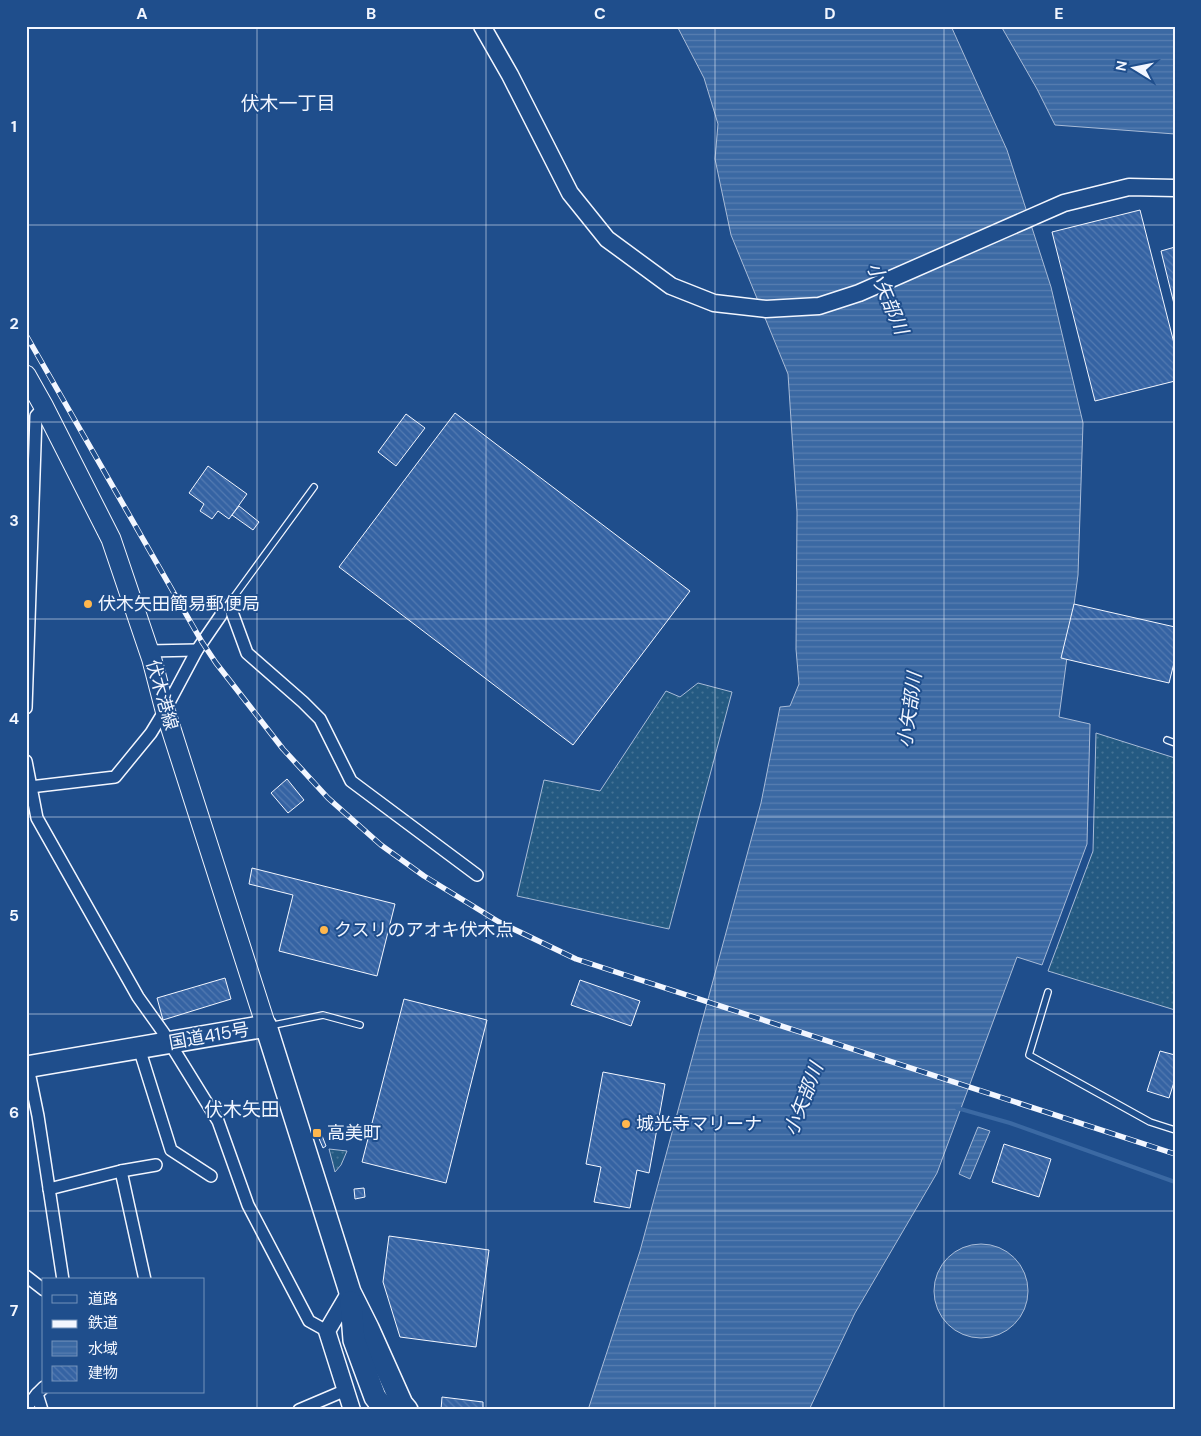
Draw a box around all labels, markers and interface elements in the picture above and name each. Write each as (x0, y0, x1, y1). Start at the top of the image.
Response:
text: A (136, 3, 148, 24)
text: B (366, 3, 376, 24)
text: C (594, 3, 606, 24)
text: D (824, 3, 836, 24)
text: E (1054, 3, 1064, 24)
north arrow (1108, 42, 1158, 92)
text: N (1111, 59, 1131, 72)
district label: 伏木一丁目 (240, 91, 336, 116)
text: 1 (11, 116, 17, 137)
water label: 小矢部川 (861, 258, 915, 340)
text: 2 (9, 313, 19, 334)
text: 3 (9, 510, 19, 531)
place label: 伏木矢田簡易郵便局 (98, 592, 260, 616)
marker: 伏木矢田簡易郵便局 (82, 598, 94, 610)
street label: 伏木港線 (141, 657, 183, 733)
water label: 小矢部川 (892, 669, 927, 749)
text: 4 (9, 708, 19, 729)
text: 5 (9, 905, 19, 926)
place label: クスリのアオキ伏木点 (334, 918, 513, 942)
marker: クスリのアオキ伏木点 (318, 924, 330, 936)
street label: 国道415号 (167, 1017, 251, 1055)
water label: 小矢部川 (778, 1057, 829, 1139)
district label: 伏木矢田 (204, 1097, 280, 1122)
text: 6 (9, 1102, 19, 1123)
place label: 城光寺マリーナ (636, 1112, 762, 1136)
marker: 城光寺マリーナ (620, 1118, 632, 1130)
place label: 高美町 (327, 1121, 381, 1145)
marker: 高美町 (311, 1127, 323, 1139)
legend (42, 1278, 205, 1394)
text: 道路 (88, 1289, 118, 1309)
text: 7 (10, 1300, 19, 1321)
text: 鉄道 (88, 1313, 118, 1333)
text: 水域 (88, 1339, 118, 1359)
text: 建物 (88, 1363, 118, 1383)

